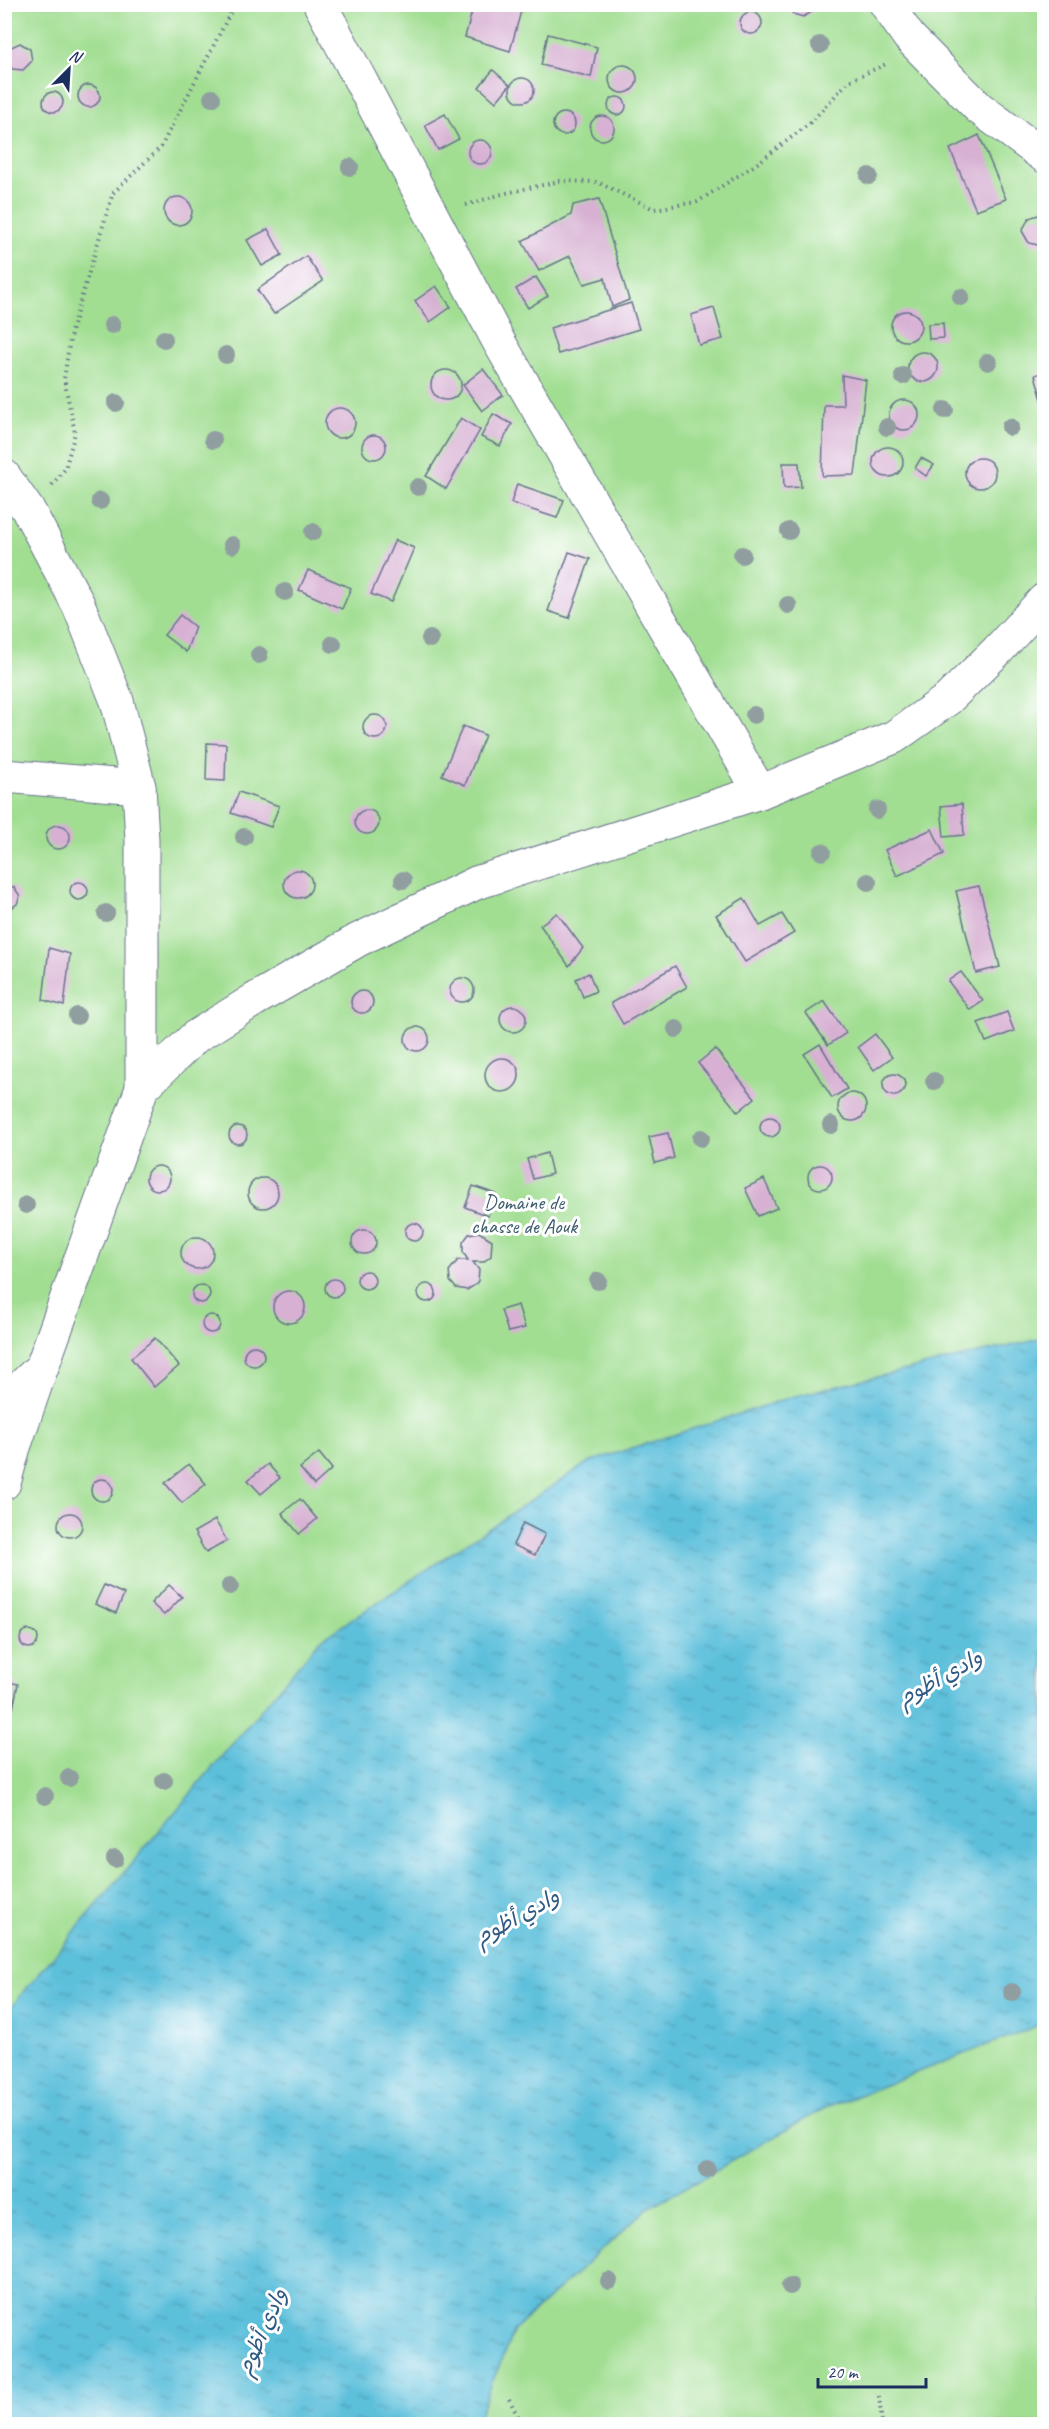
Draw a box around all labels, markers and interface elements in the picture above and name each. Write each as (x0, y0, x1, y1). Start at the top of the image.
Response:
north arrow (39, 39, 99, 99)
text: N (66, 45, 86, 69)
park label: Domaine de chasse de Aouk (471, 1189, 578, 1239)
water label: وادي أظوم (892, 1643, 989, 1716)
water label: وادي أظوم (469, 1882, 566, 1955)
water label: وادي أظوم (230, 2284, 296, 2382)
scale bar (818, 2351, 926, 2389)
text: 20 m (827, 2361, 860, 2383)

